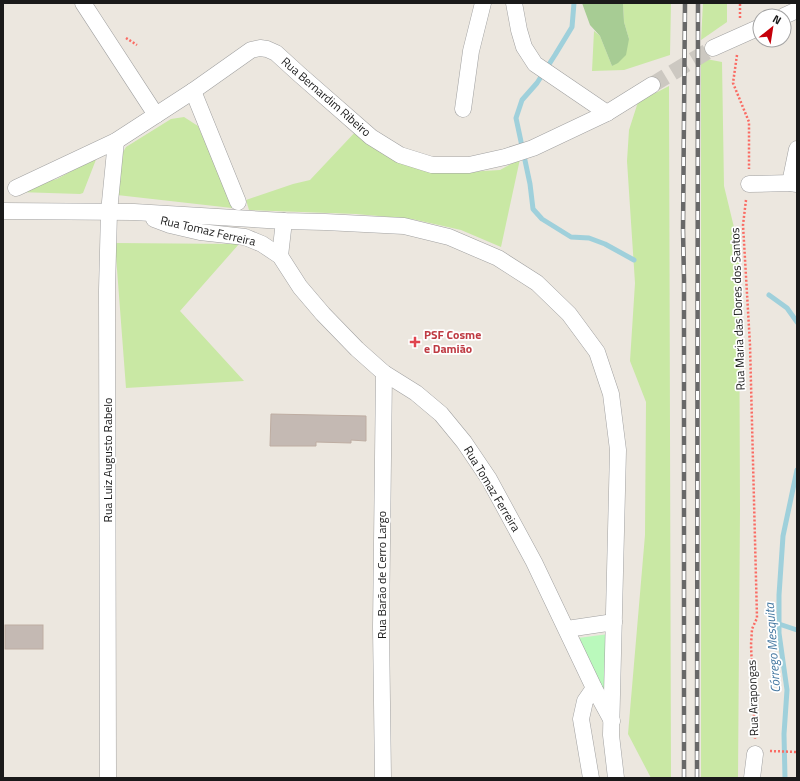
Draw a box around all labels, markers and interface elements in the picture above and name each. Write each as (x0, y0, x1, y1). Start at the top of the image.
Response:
north arrow (752, 8, 792, 48)
text: N (770, 11, 784, 28)
street label: Rua Bernardim Ribeiro (277, 52, 375, 141)
street label: Rua Tomaz Ferreira (159, 210, 258, 251)
street label: Rua Maria das Dores dos Santos (725, 227, 750, 391)
place label: PSF Cosme e Damião (424, 325, 481, 358)
marker: PSF Cosme e Damião (409, 336, 421, 348)
street label: Rua Luiz Augusto Rabelo (98, 398, 117, 522)
street label: Rua Tomaz Ferreira (459, 442, 526, 535)
street label: Rua Barão de Cerro Largo (372, 511, 391, 639)
water label: Córrego Mesquita (759, 601, 785, 694)
street label: Rua Arapongas (742, 659, 763, 737)

